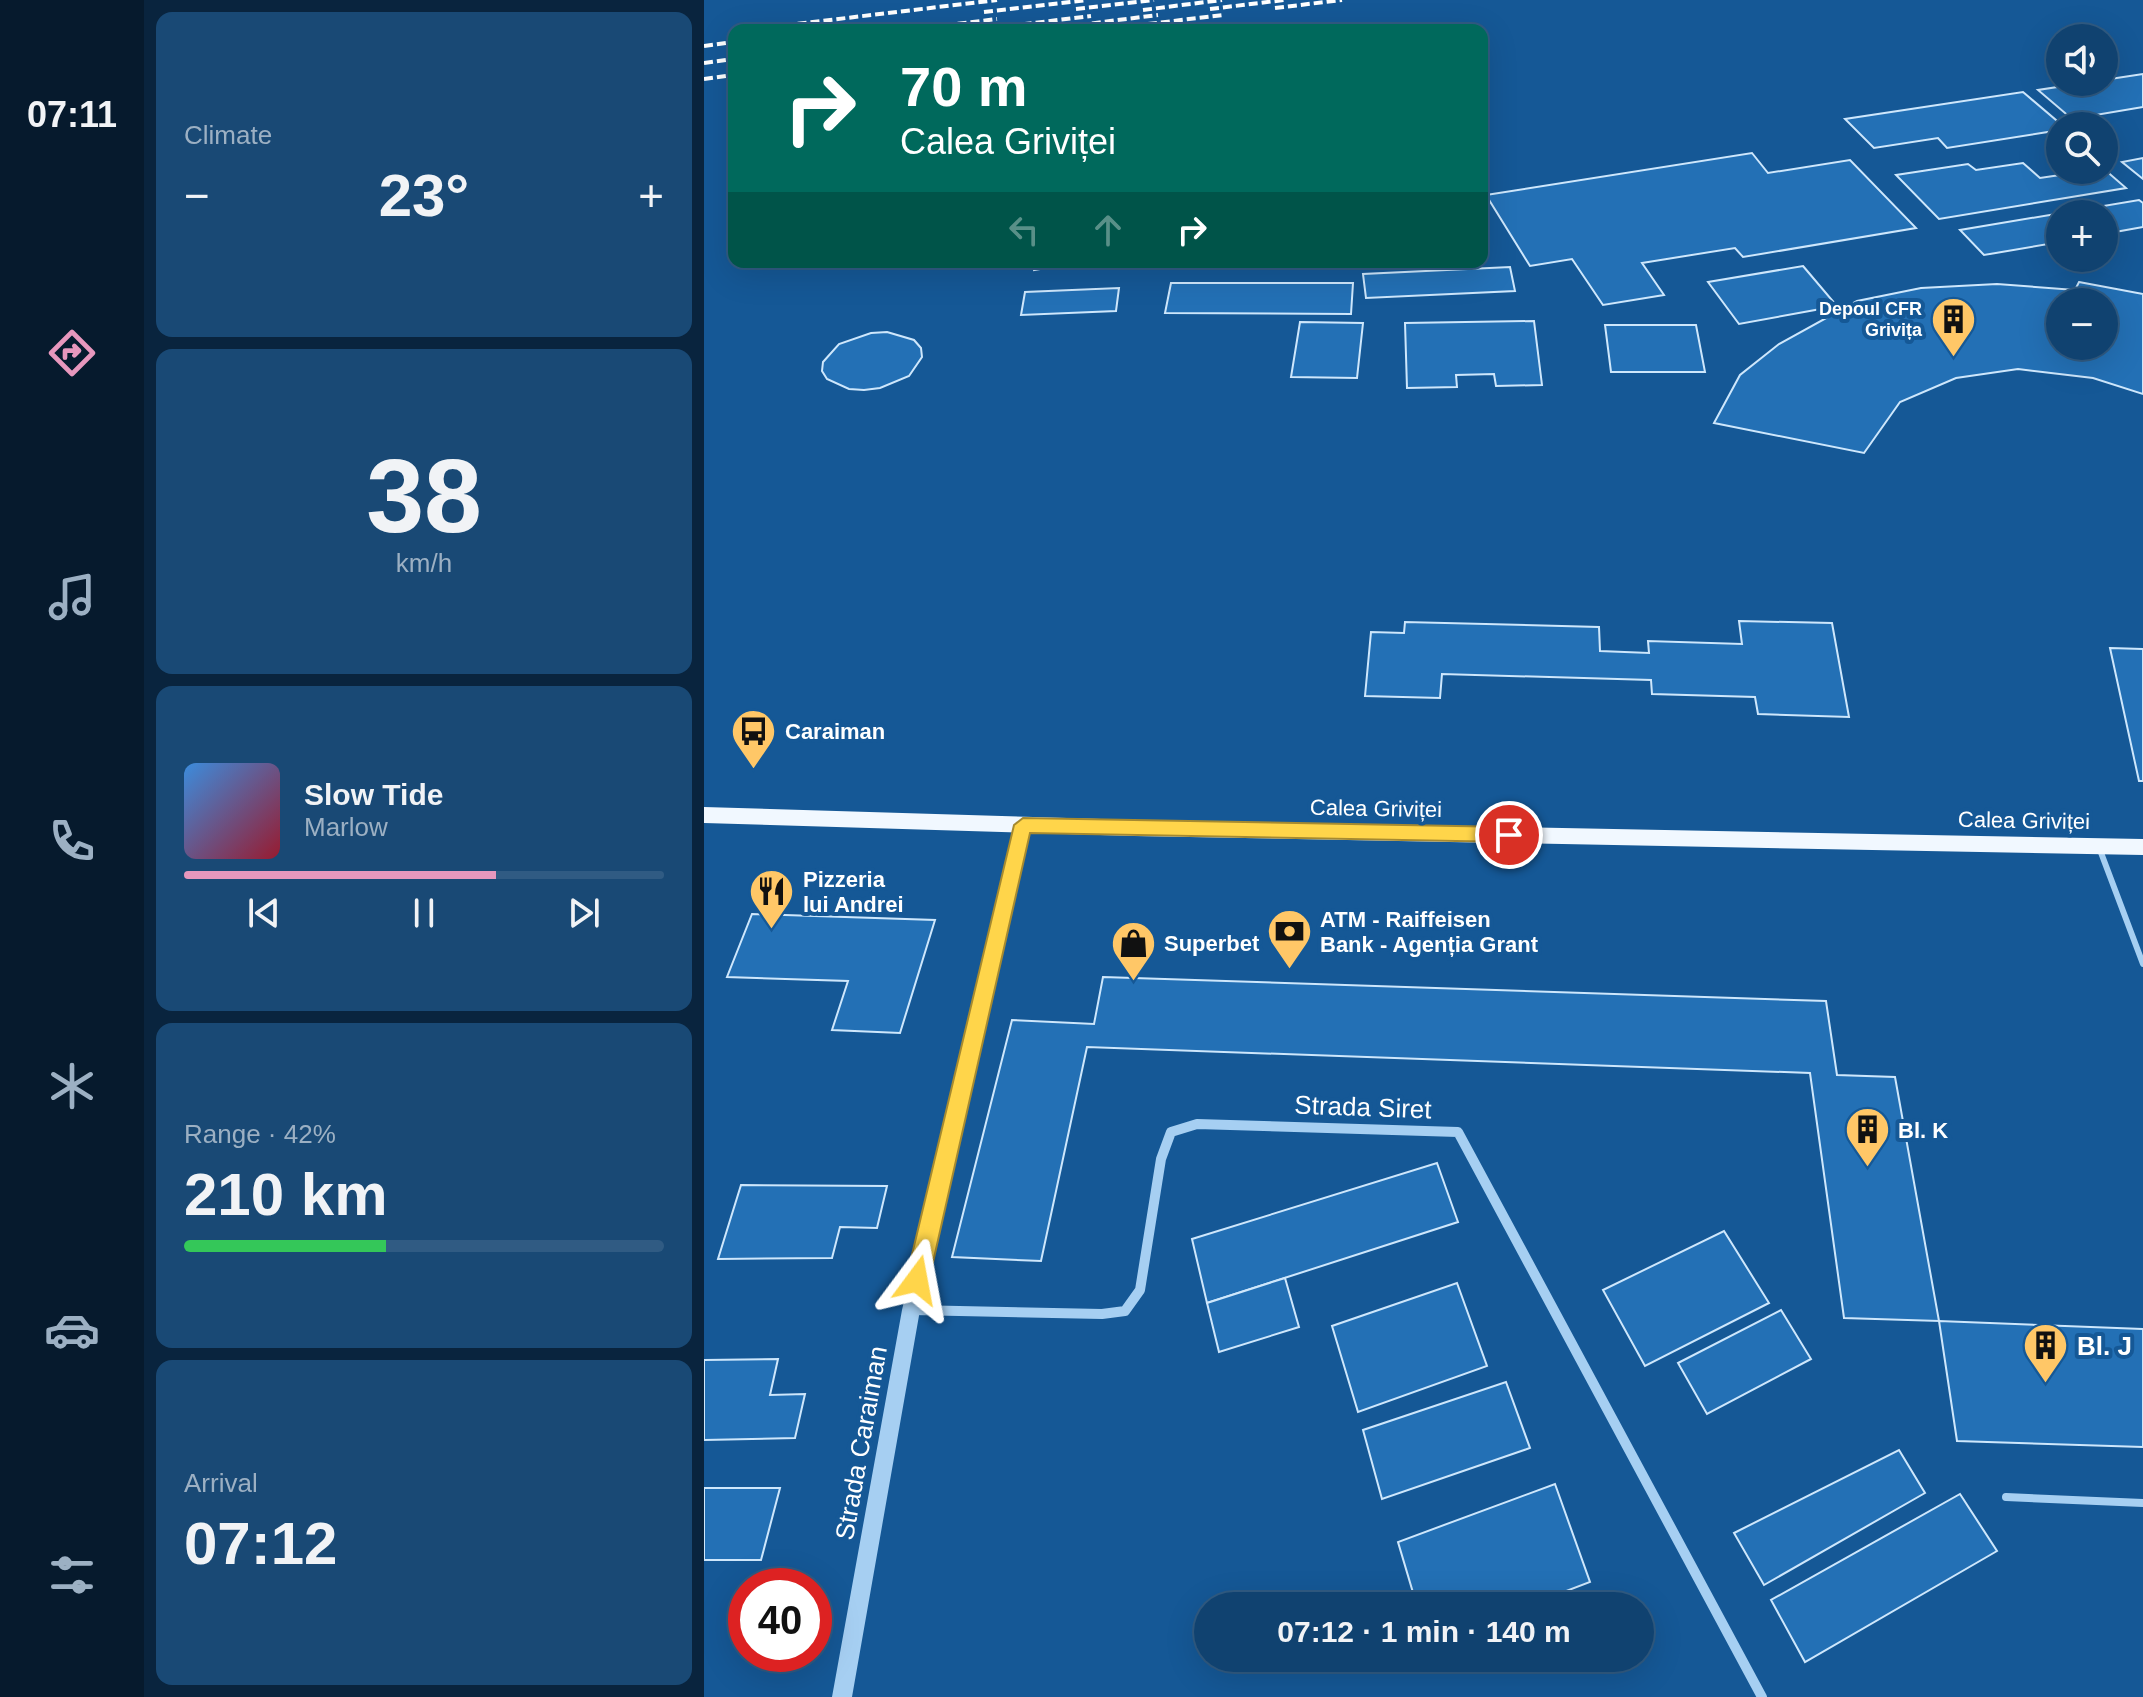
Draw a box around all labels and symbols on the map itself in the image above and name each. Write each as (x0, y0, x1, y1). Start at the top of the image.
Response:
building icon: Depoul CFR Grivița (1929, 295, 1977, 358)
place label: Depoul CFR Grivița (1819, 299, 1923, 340)
bus stop icon: Caraiman (730, 707, 778, 770)
place label: Caraiman (785, 719, 885, 744)
street label: Calea Griviței (1310, 795, 1442, 822)
pin (1475, 801, 1543, 869)
street label: Calea Griviței (1958, 807, 2090, 834)
place label: Pizzeria lui Andrei (803, 867, 904, 917)
restaurant icon: Pizzeria lui Andrei (748, 868, 796, 931)
place label: ATM - Raiffeisen Bank - Agenția Grant (1320, 907, 1539, 957)
bank icon: ATM - Raiffeisen Bank - Agenția Grant (1265, 908, 1313, 971)
shop icon: Superbet (1109, 919, 1157, 982)
place label: Superbet (1164, 931, 1260, 956)
street label: Strada Siret (1294, 1090, 1433, 1124)
building icon: Bl. K (1843, 1106, 1891, 1169)
place label: Bl. K (1898, 1118, 1948, 1143)
position arrow (875, 1238, 959, 1322)
building icon: Bl. J (2022, 1322, 2070, 1385)
place label: Bl. J (2077, 1331, 2132, 1361)
street label: Strada Caraiman (829, 1344, 893, 1542)
speed limit sign: 40 (728, 1568, 832, 1672)

